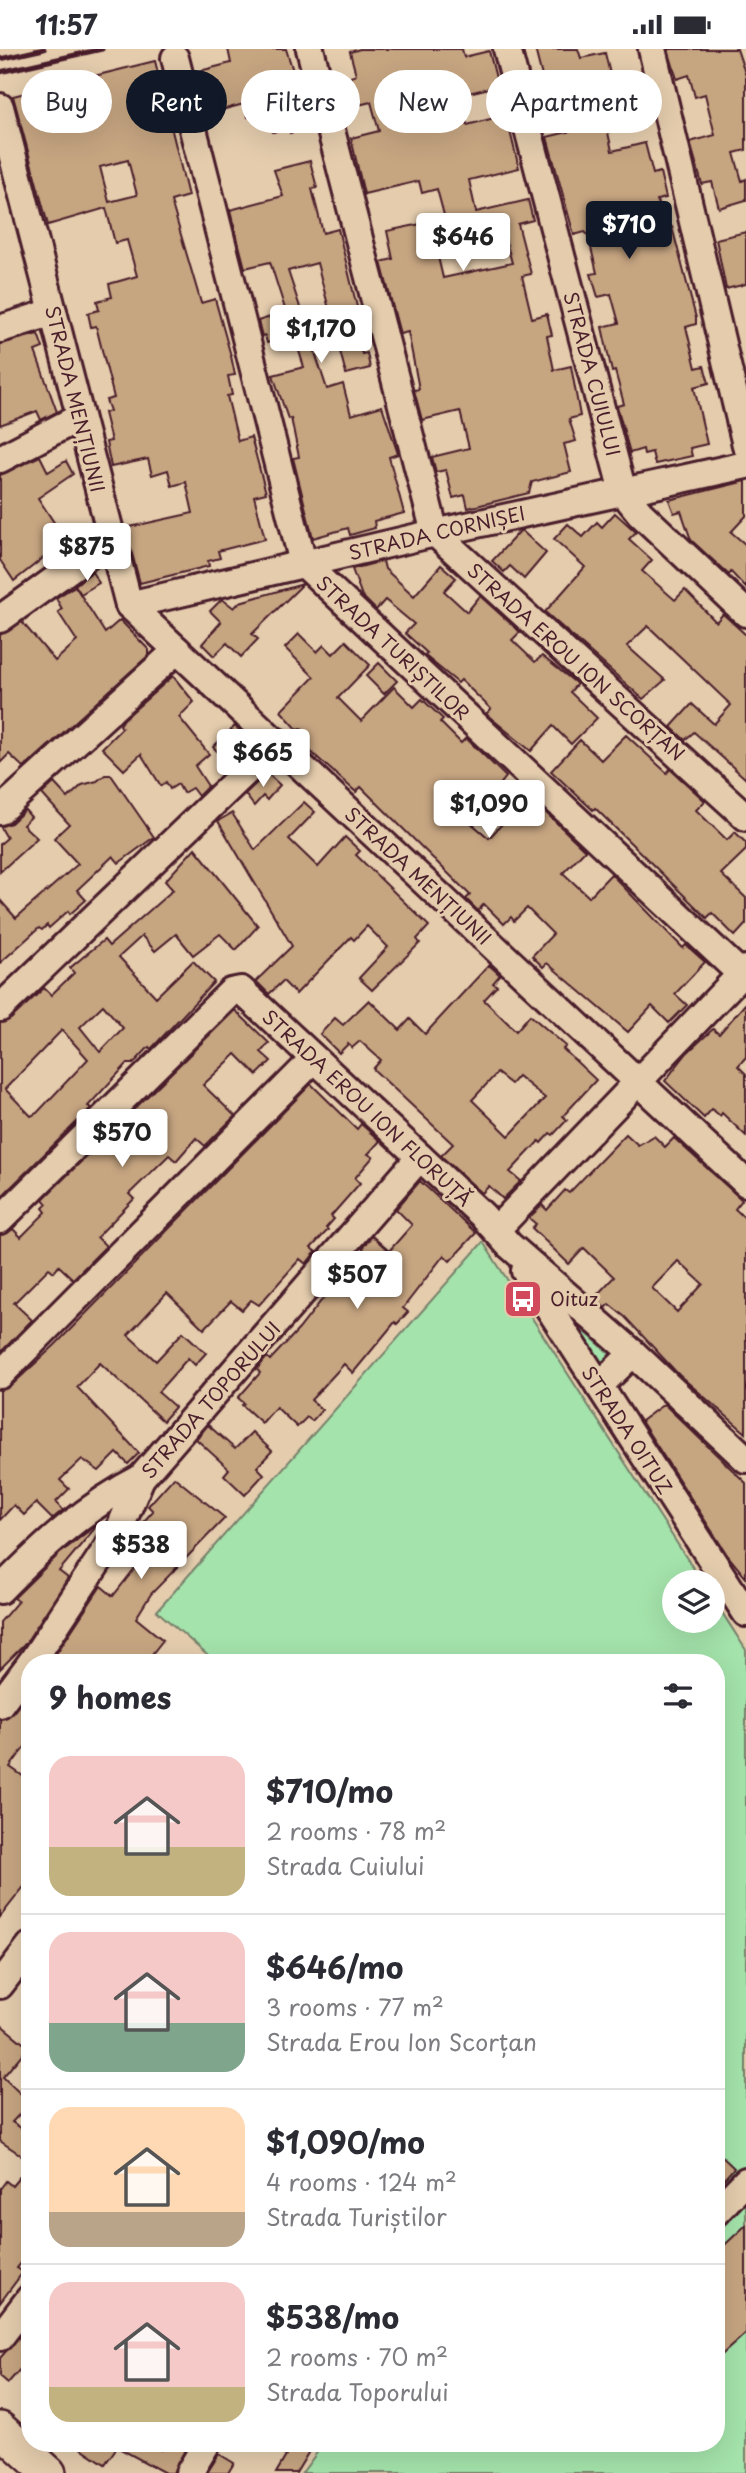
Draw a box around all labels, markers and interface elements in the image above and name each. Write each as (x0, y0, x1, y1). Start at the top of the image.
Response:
text: 11:57 (35, 5, 97, 44)
chip: Buy (21, 70, 112, 133)
chip: Rent (126, 70, 227, 133)
chip: Filters (241, 70, 360, 133)
chip: New (374, 70, 472, 133)
chip: Apartment (486, 70, 662, 133)
pin: $710 (588, 201, 670, 261)
text: $710 (602, 206, 656, 241)
pin: $646 (422, 213, 504, 273)
text: $646 (432, 218, 494, 253)
street label: STRADA CUIULUI (558, 288, 628, 459)
street label: STRADA MENȚIUNII (39, 302, 113, 495)
pin: $1,170 (264, 305, 378, 365)
text: $1,170 (286, 310, 356, 345)
street label: STRADA CORNIȘEI (346, 498, 528, 566)
pin: $875 (46, 524, 128, 583)
text: $875 (59, 528, 115, 563)
street label: STRADA EROU ION SCORȚAN (462, 556, 692, 767)
street label: STRADA TURIȘTILOR (311, 569, 477, 726)
pin: $665 (222, 729, 304, 789)
text: $665 (233, 734, 293, 769)
pin: $1,090 (432, 781, 546, 840)
text: $1,090 (450, 785, 528, 820)
street label: STRADA MENȚIUNII (339, 800, 498, 951)
street label: STRADA EROU ION FLORUȚĂ (257, 1002, 479, 1212)
pin: $570 (81, 1109, 163, 1169)
text: $570 (93, 1114, 152, 1149)
pin: $507 (316, 1251, 398, 1311)
text: $507 (327, 1256, 387, 1291)
bus stop icon: Oituz (502, 1278, 544, 1320)
place label: Oituz (550, 1284, 598, 1312)
street label: STRADA TOPORULUI (134, 1315, 286, 1484)
street label: STRADA OITUZ (576, 1360, 680, 1499)
pin: $538 (100, 1521, 182, 1581)
text: $538 (112, 1526, 170, 1561)
map controls (662, 1570, 725, 1633)
button: layers (662, 1570, 725, 1633)
text: 9 homes (49, 1674, 171, 1719)
icon: filters (659, 1677, 697, 1715)
text: $710/mo (266, 1768, 393, 1813)
icon: home (105, 1784, 189, 1868)
text: 2 rooms · 78 m² (266, 1813, 446, 1848)
text: Strada Cuiului (266, 1848, 425, 1883)
text: $646/mo (266, 1944, 403, 1989)
icon: home (105, 1960, 189, 2044)
text: 3 rooms · 77 m² (266, 1989, 444, 2024)
text: Strada Erou Ion Scorțan (266, 2024, 537, 2059)
text: $1,090/mo (266, 2119, 425, 2164)
icon: home (105, 2135, 189, 2219)
text: 4 rooms · 124 m² (266, 2164, 457, 2199)
text: Strada Turiștilor (266, 2199, 447, 2234)
text: $538/mo (266, 2294, 399, 2339)
icon: home (105, 2310, 189, 2394)
text: 2 rooms · 70 m² (266, 2339, 448, 2374)
text: Strada Toporului (266, 2374, 449, 2409)

